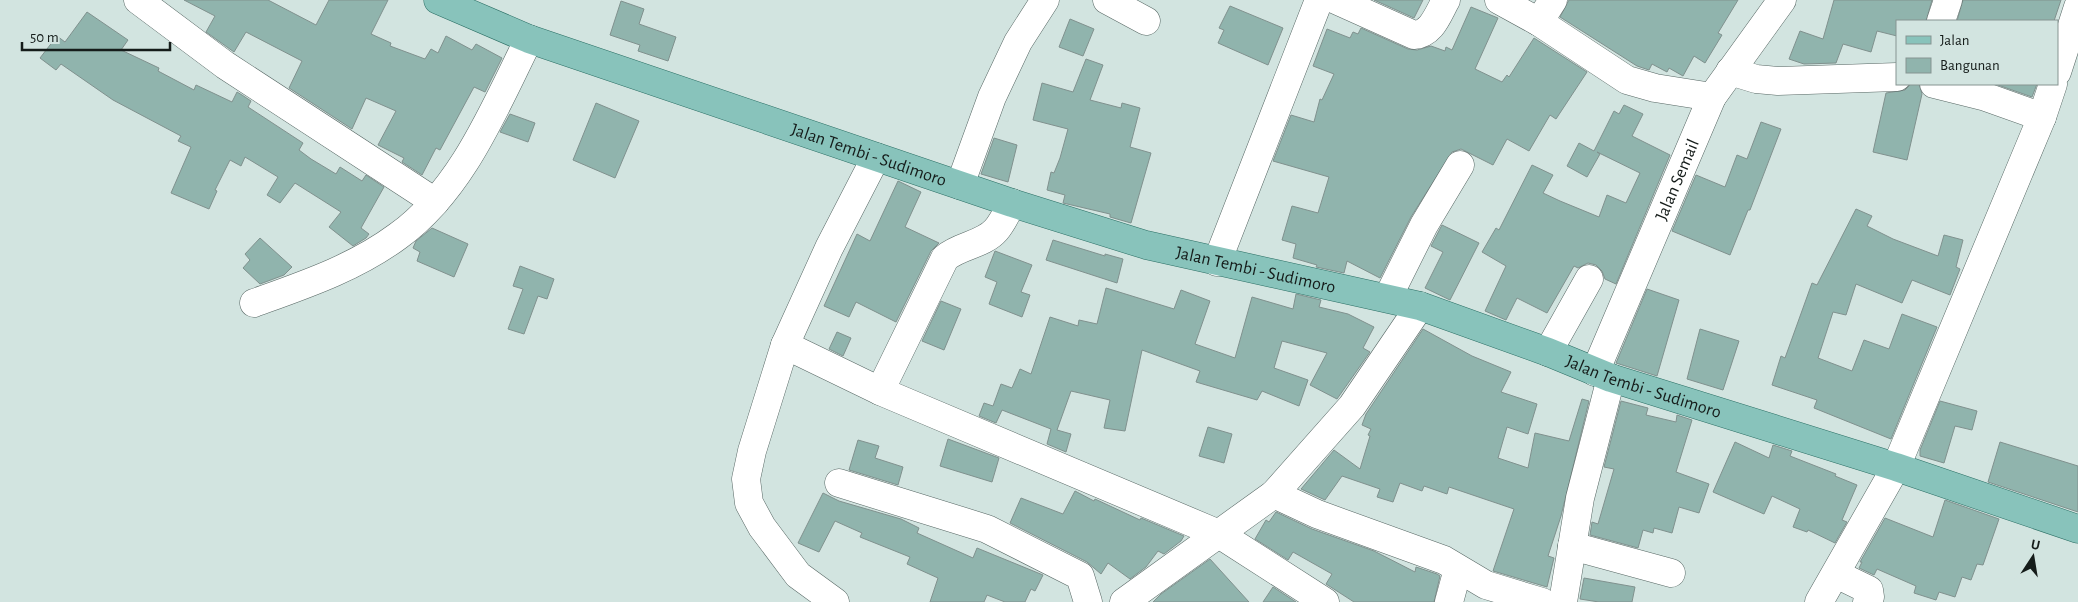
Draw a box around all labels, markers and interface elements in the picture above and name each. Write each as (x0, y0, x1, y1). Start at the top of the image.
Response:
scale bar (22, 20, 170, 52)
legend (1896, 20, 2058, 85)
text: 50 m (30, 30, 59, 45)
text: Jalan (1940, 33, 1970, 48)
text: Bangunan (1940, 58, 2000, 73)
street label: Jalan Tembi - Sudimoro (789, 121, 949, 190)
street label: Jalan Semail (1653, 137, 1703, 223)
street label: Jalan Tembi - Sudimoro (1174, 244, 1337, 297)
street label: Jalan Tembi - Sudimoro (1563, 352, 1723, 422)
north arrow (2008, 532, 2058, 582)
text: U (2030, 537, 2041, 553)

